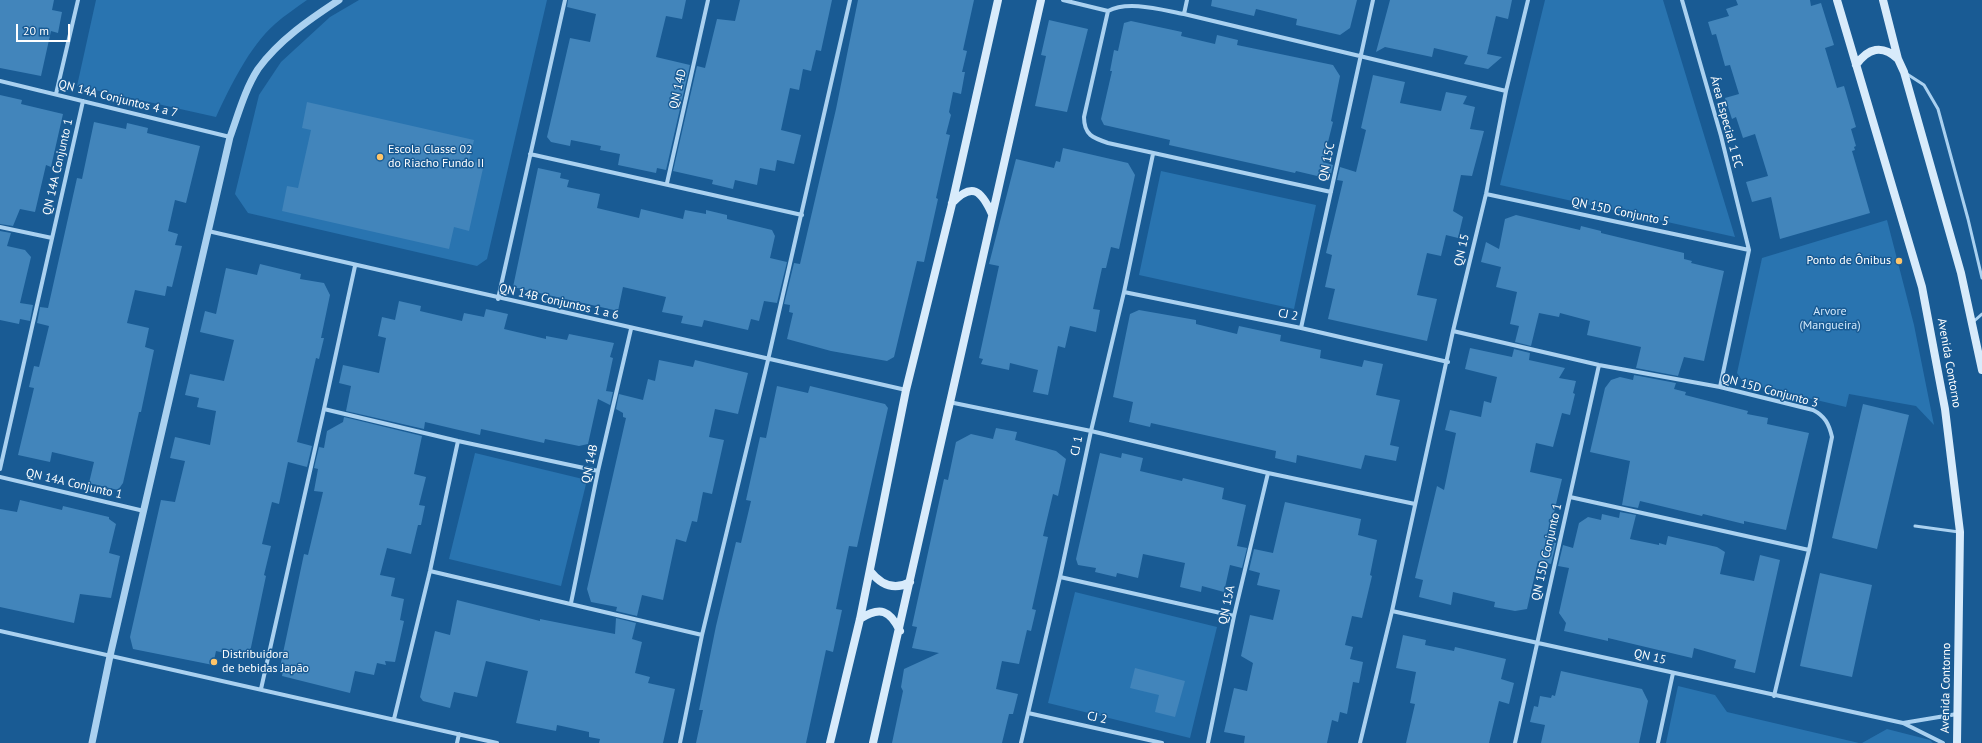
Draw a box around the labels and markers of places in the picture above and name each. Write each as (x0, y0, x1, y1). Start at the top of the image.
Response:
place label: Escola Classe 02 do Riacho Fundo II (388, 143, 484, 171)
marker: Escola Classe 02 do Riacho Fundo II (375, 152, 385, 162)
place label: Ponto de Ônibus (1806, 254, 1891, 268)
marker: Ponto de Ônibus (1894, 256, 1904, 266)
place label: Distribuidora de bebidas Japão (222, 648, 309, 676)
marker: Distribuidora de bebidas Japão (209, 657, 219, 667)

